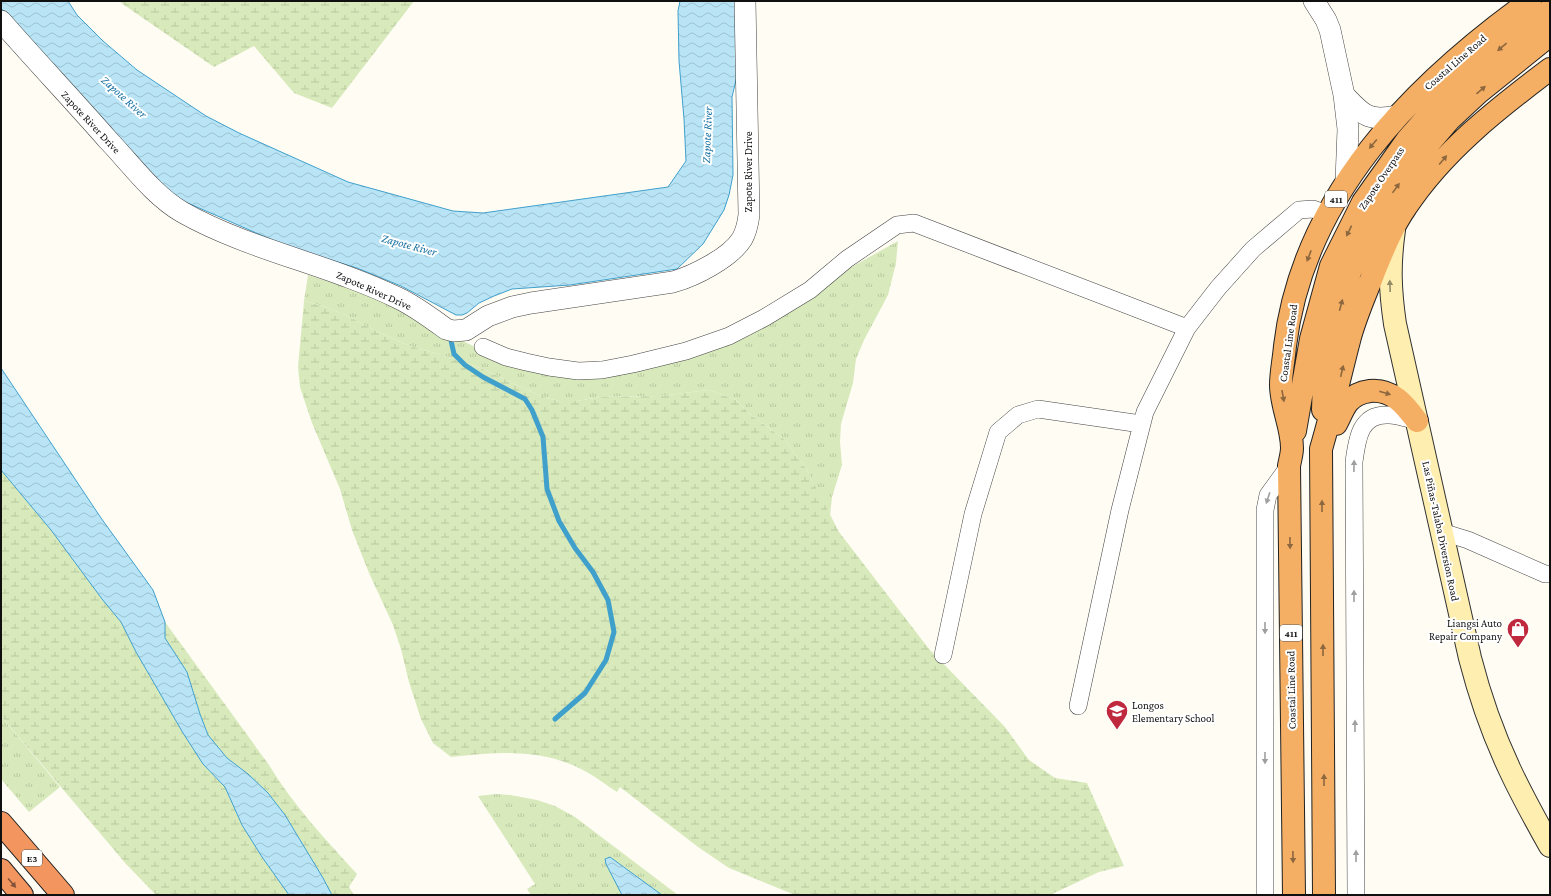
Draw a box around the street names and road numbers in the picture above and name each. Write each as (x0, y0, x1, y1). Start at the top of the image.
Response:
street label: Coastal Line Road (1421, 32, 1489, 92)
street label: Zapote River Drive (58, 88, 123, 157)
street label: Zapote River Drive (742, 131, 755, 213)
street label: Zapote Overpass (1356, 144, 1407, 212)
road number: 411 (1325, 191, 1347, 207)
street label: Zapote River Drive (334, 268, 414, 313)
street label: Coastal Line Road (1277, 303, 1299, 383)
street label: Las Piñas-Talaba Diversion Road (1420, 460, 1462, 602)
road number: 411 (1280, 625, 1302, 641)
street label: Coastal Line Road (1284, 650, 1298, 729)
road number: E3 (22, 850, 42, 866)

